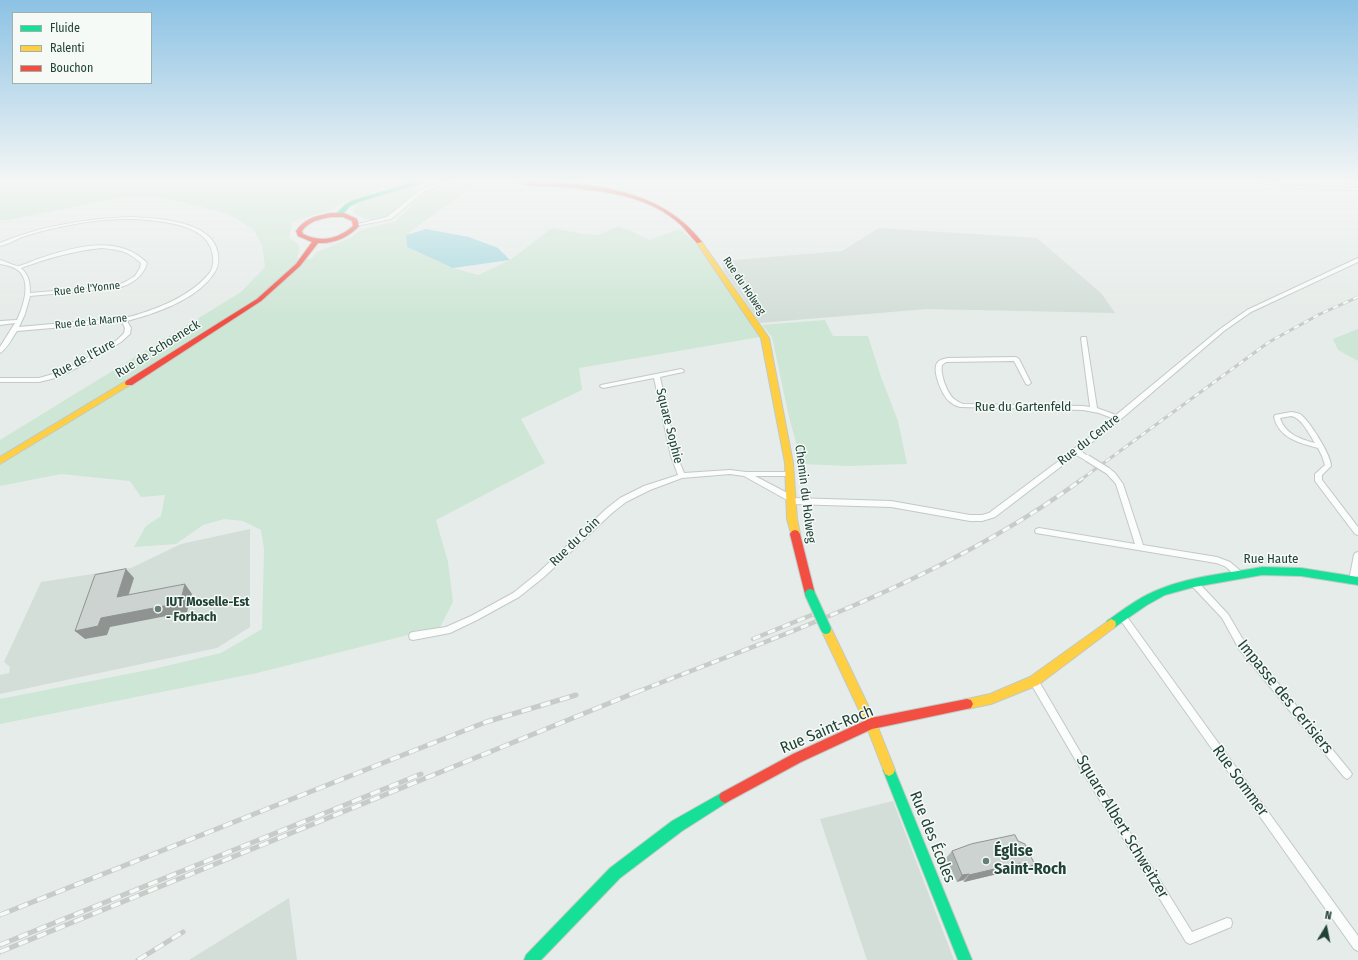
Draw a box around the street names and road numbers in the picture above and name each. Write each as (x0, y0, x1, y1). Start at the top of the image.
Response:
street label: Rue du Holweg (720, 254, 768, 318)
street label: Rue de l'Yonne (53, 279, 121, 299)
street label: Rue de la Marne (54, 312, 128, 332)
street label: Rue de Schoeneck (113, 317, 203, 381)
street label: Rue de l'Eure (50, 336, 118, 382)
street label: Square Sophie (652, 387, 686, 465)
street label: Rue du Gartenfeld (975, 399, 1071, 415)
street label: Rue du Centre (1055, 411, 1123, 469)
street label: Chemin du Holweg (791, 444, 819, 544)
street label: Rue du Coin (547, 514, 603, 570)
street label: Rue Haute (1244, 551, 1298, 567)
street label: Impasse des Cerisiers (1233, 636, 1337, 758)
street label: Rue Saint-Roch (777, 702, 877, 758)
street label: Rue Sommer (1208, 742, 1272, 820)
street label: Square Albert Schweitzer (1072, 752, 1172, 902)
street label: Rue des Écoles (905, 789, 959, 885)

